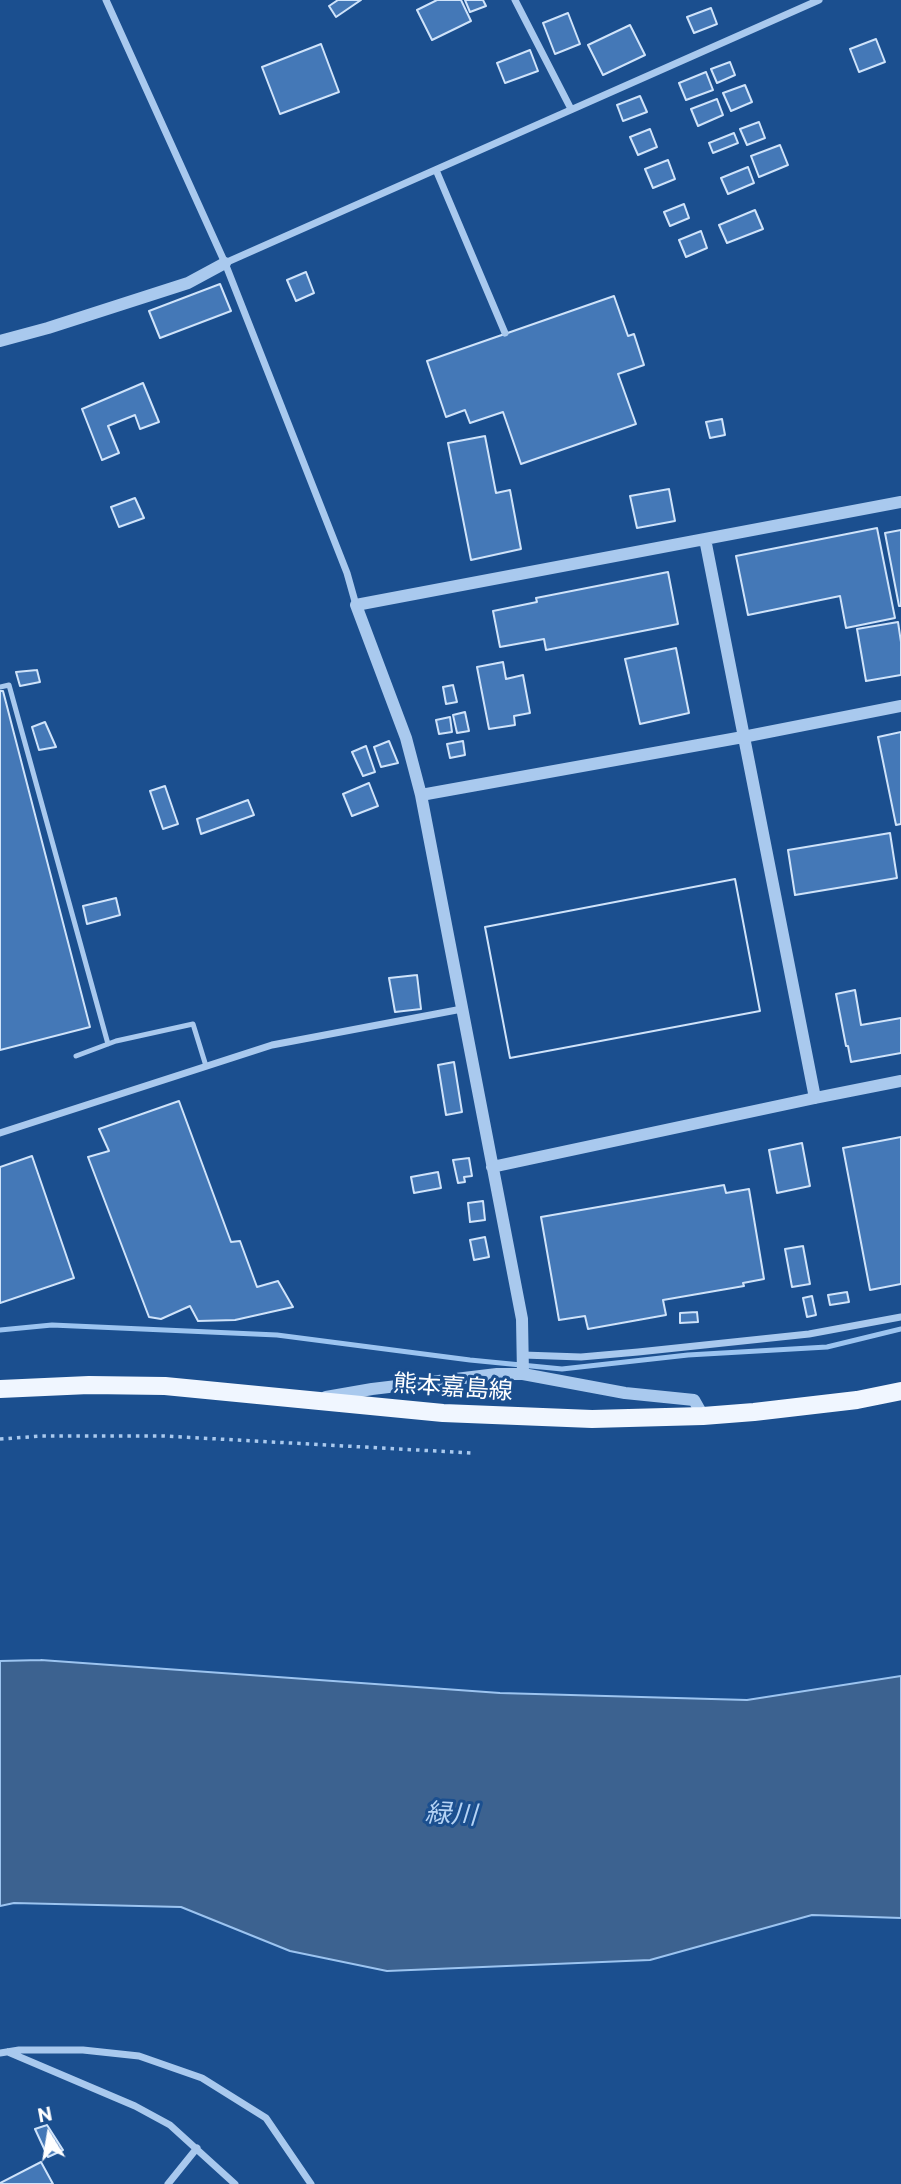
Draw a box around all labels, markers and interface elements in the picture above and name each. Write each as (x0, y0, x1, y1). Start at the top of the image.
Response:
street label: 熊本嘉島線 (392, 1368, 514, 1406)
water label: 緑川 (424, 1797, 478, 1831)
north arrow (14, 2100, 84, 2170)
text: N (36, 2101, 54, 2127)

